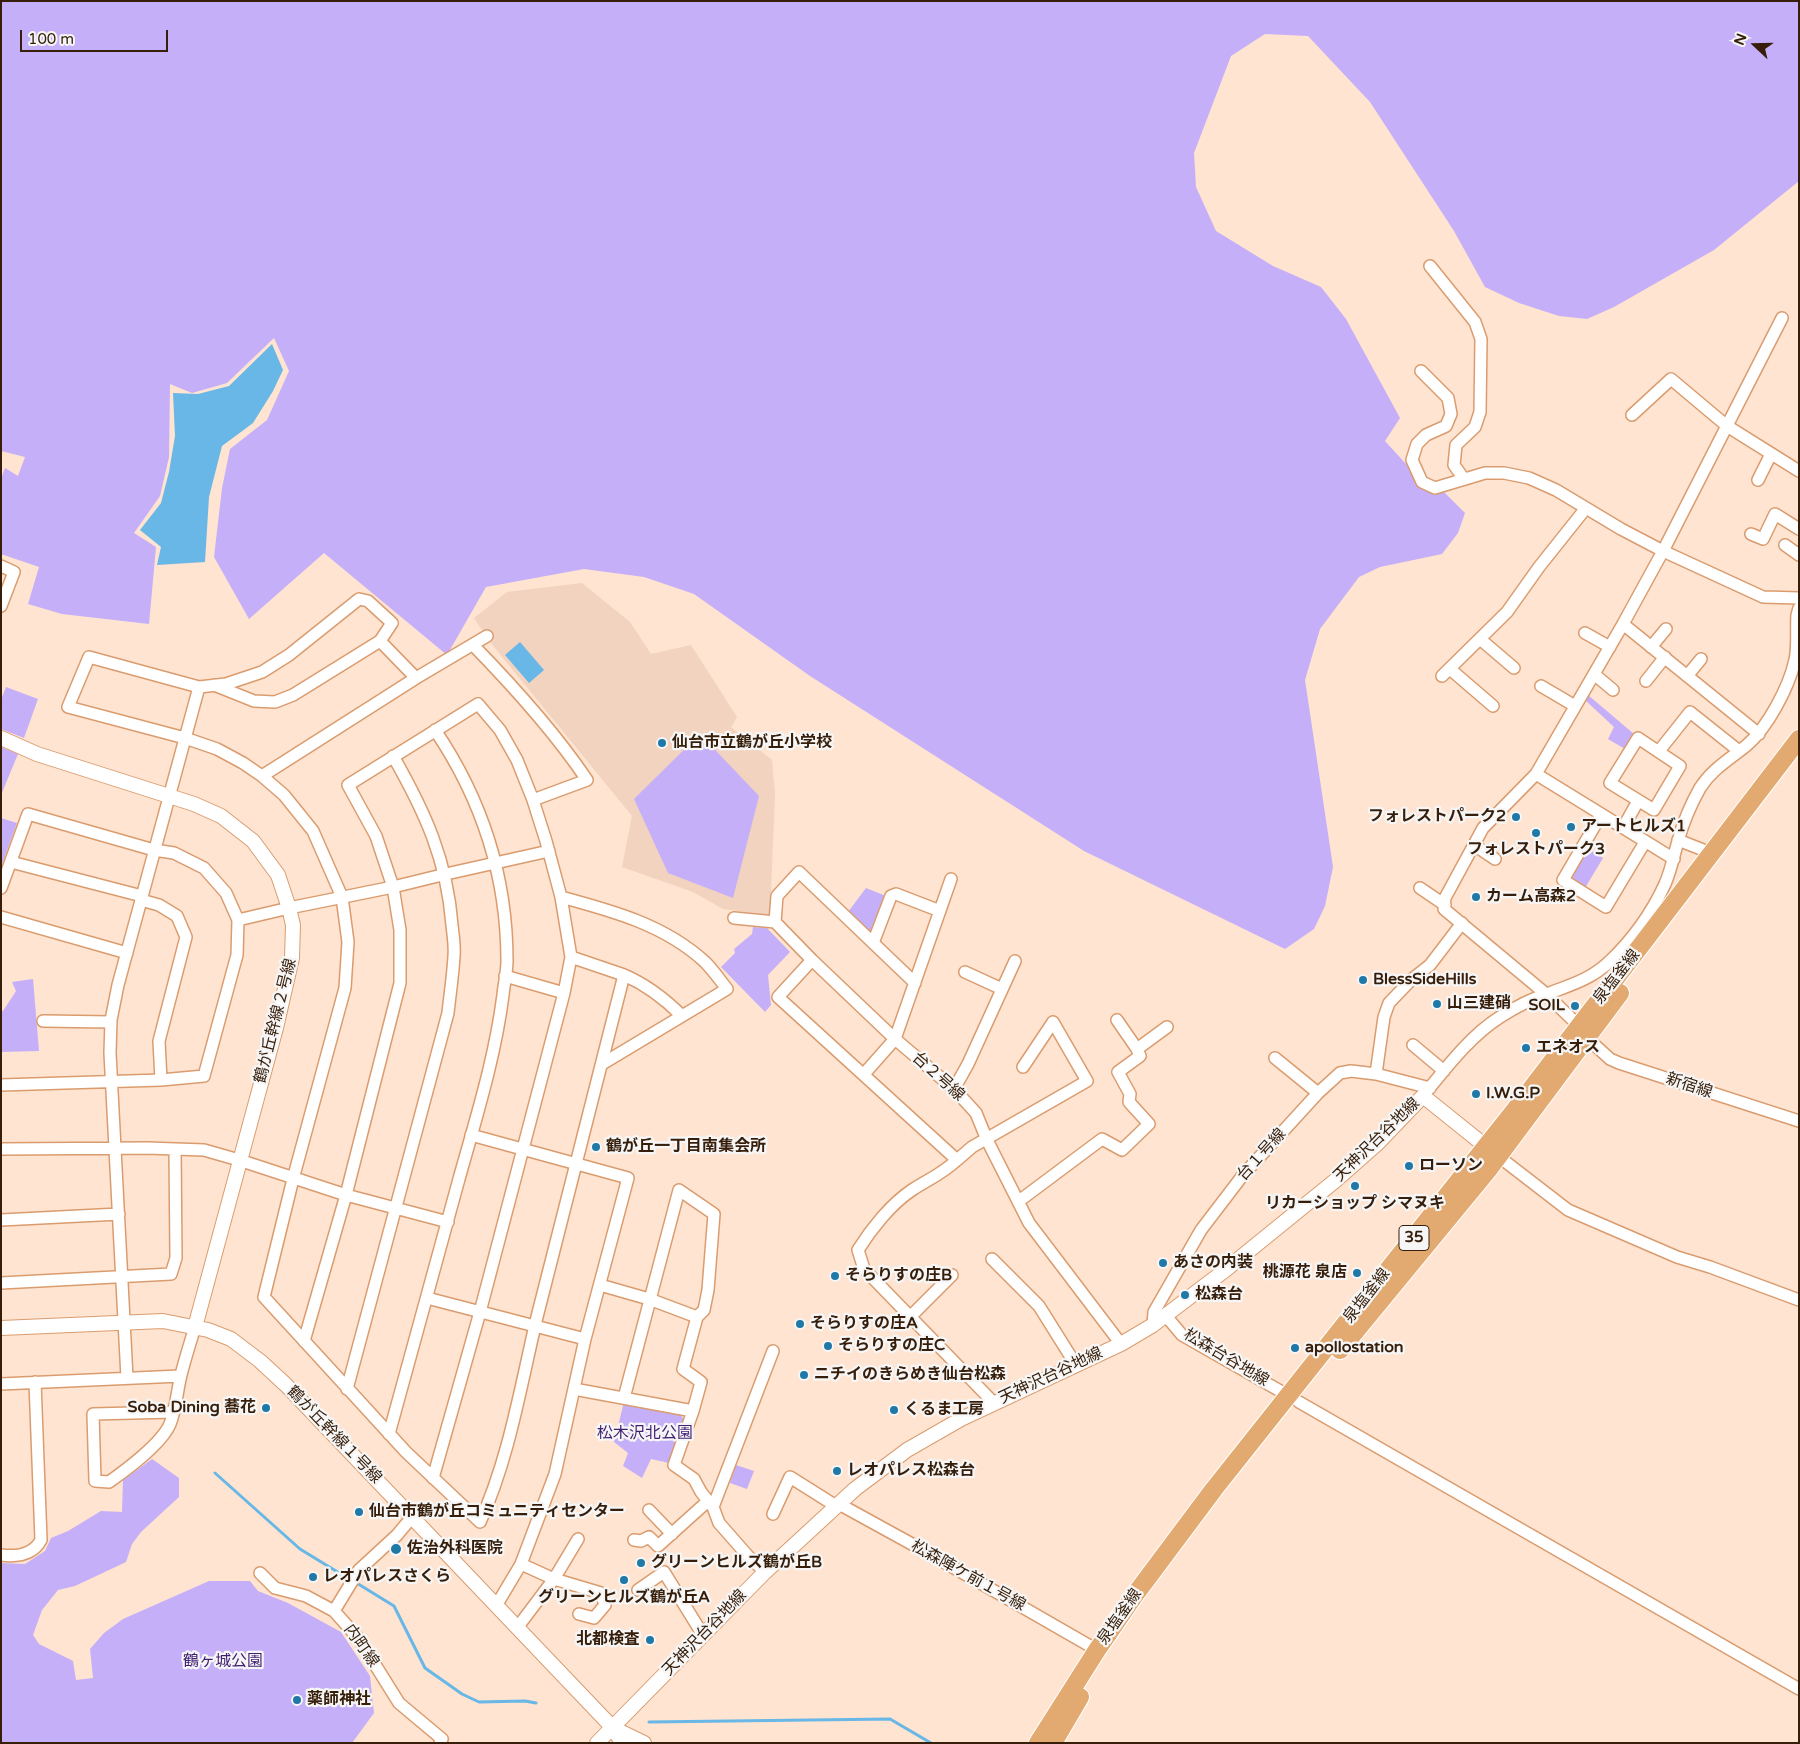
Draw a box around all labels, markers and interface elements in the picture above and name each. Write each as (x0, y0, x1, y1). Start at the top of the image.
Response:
scale bar (22, 20, 170, 52)
north arrow (1730, 20, 1780, 70)
text: 100 m (28, 30, 74, 48)
text: N (1731, 31, 1750, 48)
place label: 仙台市立鶴が丘小学校 (672, 733, 832, 753)
marker: 仙台市立鶴が丘小学校 (656, 737, 668, 749)
place label: フォレストパーク2 (1368, 807, 1506, 827)
marker: フォレストパーク2 (1510, 811, 1522, 823)
place label: アートヒルズ1 (1581, 817, 1686, 837)
marker: アートヒルズ1 (1565, 821, 1577, 833)
marker: フォレストパーク3 (1530, 827, 1542, 839)
place label: フォレストパーク3 (1467, 840, 1605, 860)
place label: カーム高森2 (1486, 887, 1576, 907)
marker: カーム高森2 (1470, 891, 1482, 903)
street label: 泉塩釜線 (1590, 946, 1644, 1008)
street label: 鶴が丘幹線２号線 (251, 957, 301, 1085)
place label: BlessSideHills (1373, 970, 1477, 990)
marker: BlessSideHills (1357, 974, 1369, 986)
place label: 山三建硝 (1447, 994, 1511, 1014)
place label: SOIL (1528, 996, 1565, 1016)
marker: 山三建硝 (1431, 998, 1443, 1010)
marker: SOIL (1569, 1000, 1581, 1012)
place label: エネオス (1536, 1038, 1600, 1058)
marker: エネオス (1520, 1042, 1532, 1054)
street label: 台２号線 (908, 1048, 968, 1106)
street label: 新宿線 (1663, 1069, 1715, 1103)
place label: I.W.G.P (1486, 1084, 1540, 1104)
marker: I.W.G.P (1470, 1088, 1482, 1100)
street label: 天神沢台谷地線 (1330, 1094, 1424, 1186)
street label: 台１号線 (1233, 1125, 1291, 1185)
place label: 鶴が丘一丁目南集会所 (606, 1137, 766, 1157)
marker: 鶴が丘一丁目南集会所 (590, 1141, 602, 1153)
place label: ローソン (1419, 1156, 1483, 1176)
marker: ローソン (1403, 1160, 1415, 1172)
marker: リカーショップ シマヌキ (1349, 1180, 1361, 1192)
place label: リカーショップ シマヌキ (1265, 1194, 1445, 1214)
road number: 35 (1399, 1226, 1429, 1250)
place label: あさの内装 (1173, 1253, 1253, 1273)
marker: あさの内装 (1157, 1257, 1169, 1269)
place label: 桃源花 泉店 (1263, 1263, 1347, 1283)
street label: 泉塩釜線 (1340, 1265, 1394, 1327)
place label: そらりすの庄B (845, 1266, 952, 1286)
marker: 桃源花 泉店 (1351, 1267, 1363, 1279)
marker: そらりすの庄B (829, 1270, 841, 1282)
place label: 松森台 (1195, 1285, 1243, 1305)
marker: 松森台 (1179, 1289, 1191, 1301)
place label: そらりすの庄A (810, 1314, 918, 1334)
marker: そらりすの庄A (794, 1318, 806, 1330)
street label: 松森台谷地線 (1180, 1325, 1272, 1391)
place label: そらりすの庄C (838, 1336, 945, 1356)
place label: apollostation (1305, 1338, 1404, 1358)
marker: そらりすの庄C (822, 1340, 834, 1352)
marker: apollostation (1289, 1342, 1301, 1354)
street label: 天神沢台谷地線 (996, 1344, 1106, 1408)
place label: ニチイのきらめき仙台松森 (814, 1365, 1006, 1385)
marker: ニチイのきらめき仙台松森 (798, 1369, 810, 1381)
street label: 鶴が丘幹線１号線 (283, 1382, 385, 1488)
place label: Soba Dining 蕎花 (128, 1398, 256, 1418)
place label: くるま工房 (904, 1400, 984, 1420)
marker: Soba Dining 蕎花 (260, 1402, 272, 1414)
marker: くるま工房 (888, 1404, 900, 1416)
park label: 松木沢北公園 (597, 1424, 693, 1444)
place label: レオパレス松森台 (847, 1461, 975, 1481)
marker: レオパレス松森台 (831, 1465, 843, 1477)
place label: 仙台市鶴が丘コミュニティセンター (369, 1502, 625, 1522)
marker: 仙台市鶴が丘コミュニティセンター (353, 1506, 365, 1518)
street label: 松森陣ケ前１号線 (907, 1537, 1029, 1615)
place label: 佐治外科医院 (407, 1539, 503, 1559)
marker: 佐治外科医院 (389, 1542, 403, 1556)
place label: グリーンヒルズ鶴が丘B (651, 1553, 822, 1573)
marker: グリーンヒルズ鶴が丘B (635, 1557, 647, 1569)
place label: レオパレスさくら (323, 1567, 451, 1587)
marker: レオパレスさくら (307, 1571, 319, 1583)
marker: グリーンヒルズ鶴が丘A (618, 1574, 630, 1586)
street label: 泉塩釜線 (1094, 1585, 1146, 1649)
street label: 天神沢台谷地線 (659, 1586, 751, 1680)
place label: グリーンヒルズ鶴が丘A (538, 1588, 710, 1608)
street label: 内町線 (339, 1621, 383, 1671)
place label: 北都検査 (576, 1630, 640, 1650)
marker: 北都検査 (644, 1634, 656, 1646)
park label: 鶴ヶ城公園 (183, 1652, 263, 1672)
place label: 薬師神社 (307, 1690, 371, 1710)
marker: 薬師神社 (291, 1694, 303, 1706)

